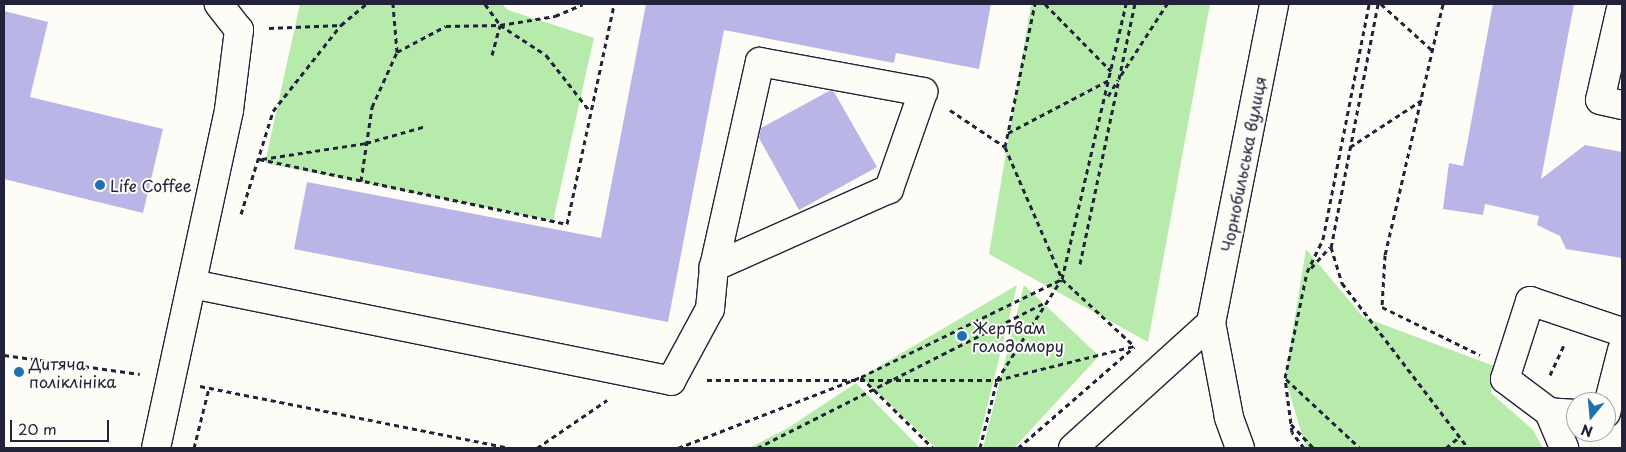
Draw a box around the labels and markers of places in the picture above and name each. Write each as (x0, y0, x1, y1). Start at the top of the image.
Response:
place label: Life Coffee (110, 175, 194, 195)
marker: Life Coffee (94, 179, 106, 191)
place label: Жертвам голодомору (972, 317, 1064, 355)
marker: Жертвам голодомору (956, 330, 968, 342)
place label: Дитяча поліклініка (29, 353, 116, 391)
marker: Дитяча поліклініка (13, 366, 25, 378)

